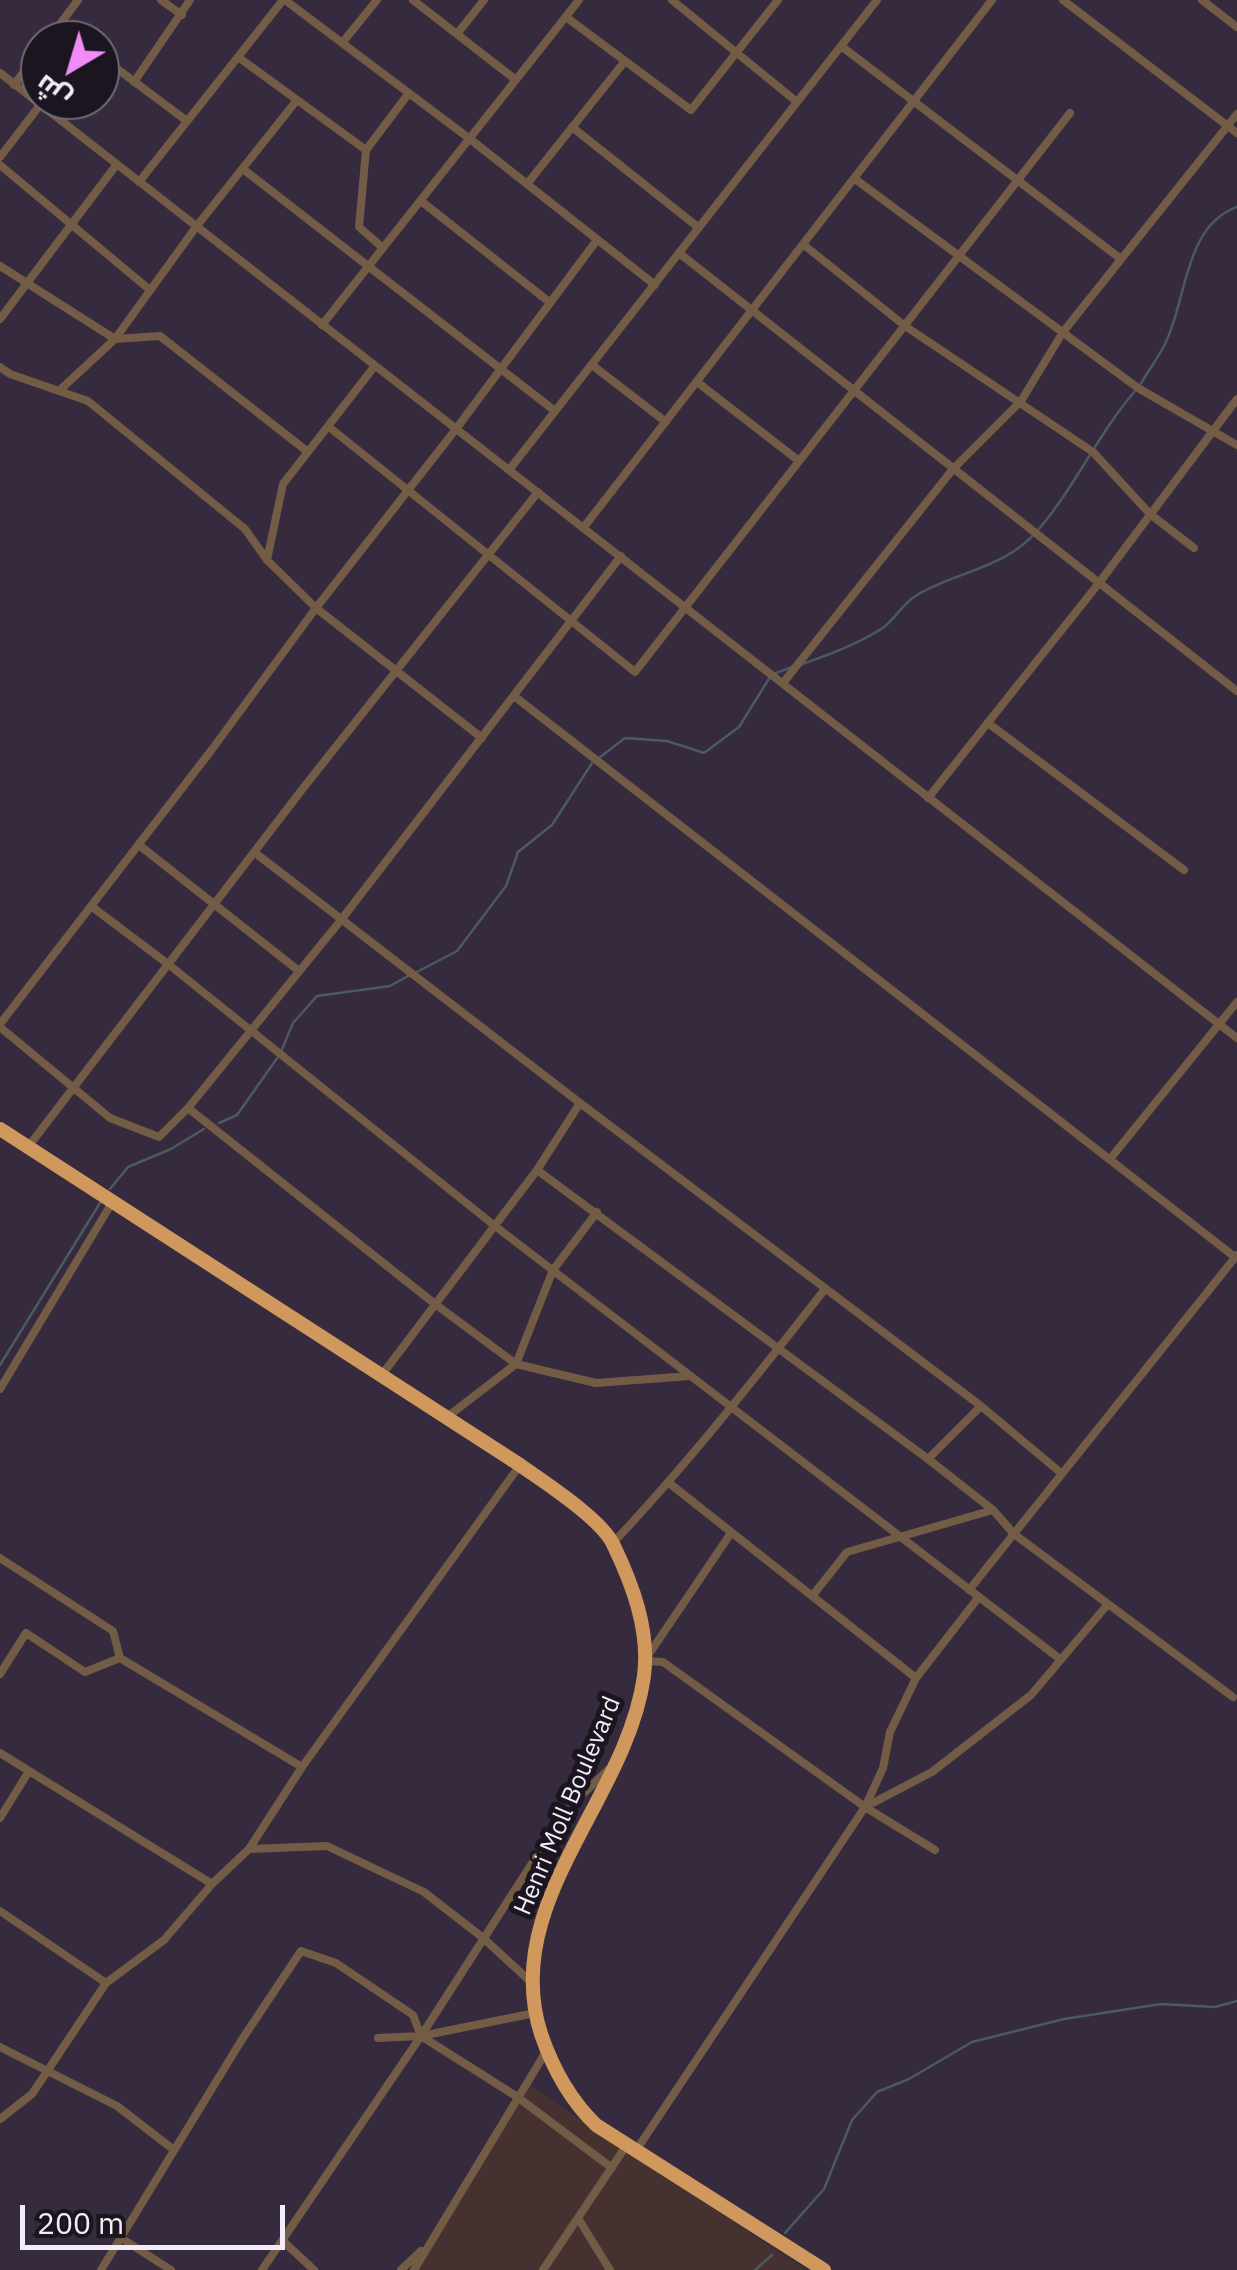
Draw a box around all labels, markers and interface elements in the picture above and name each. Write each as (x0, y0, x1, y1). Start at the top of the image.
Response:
north arrow (20, 20, 120, 120)
text: ش (27, 67, 78, 118)
street label: Henri Moll Boulevard (508, 1692, 628, 1920)
scale bar (25, 2185, 290, 2247)
text: 200 m (37, 2203, 124, 2242)

